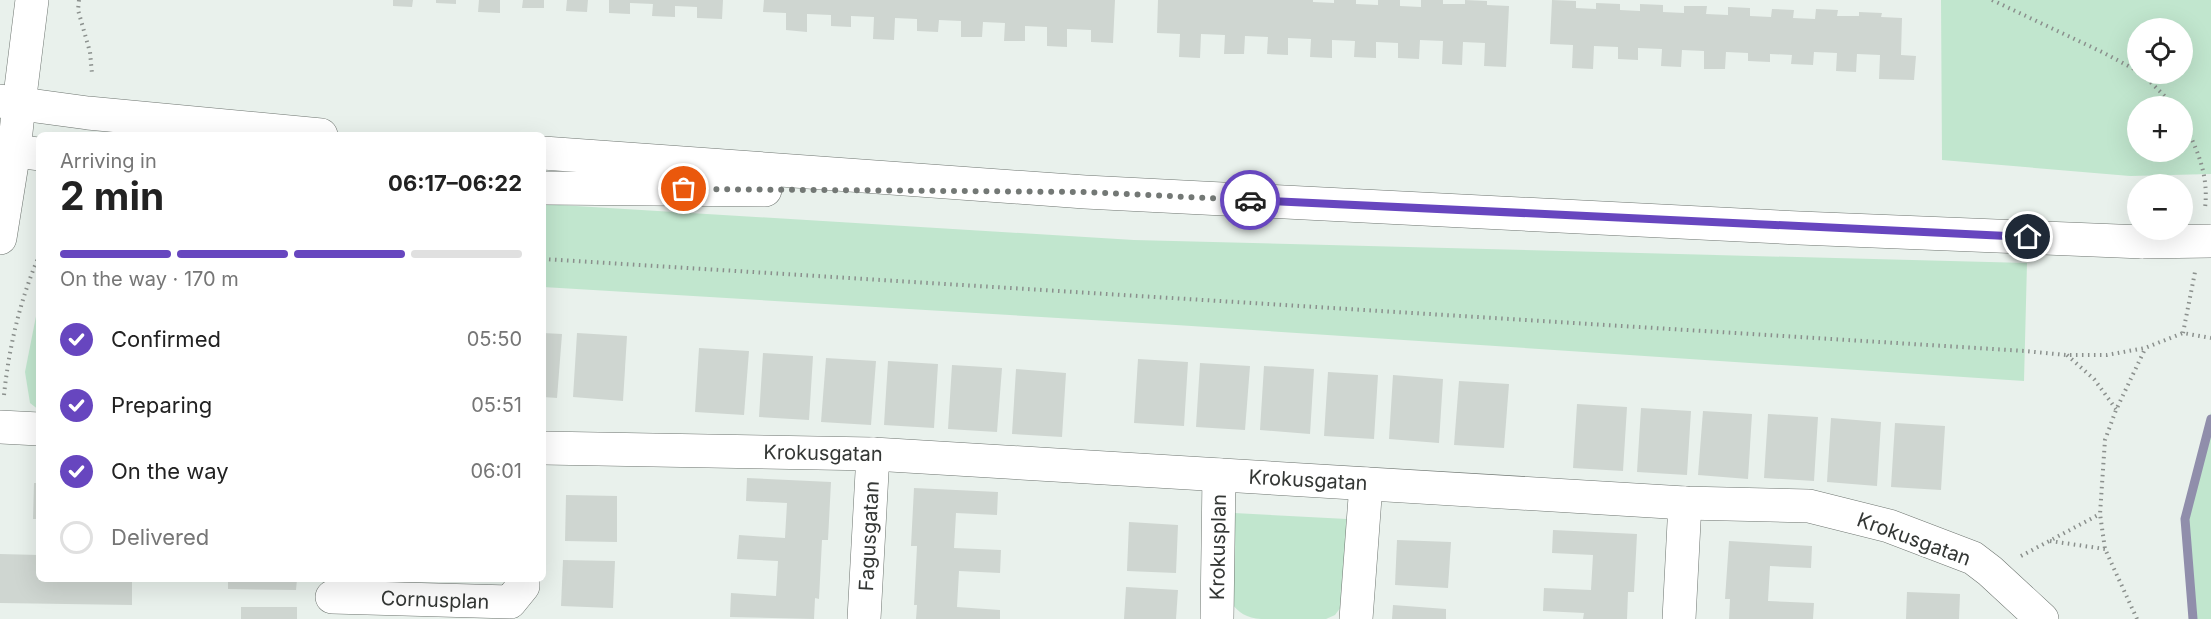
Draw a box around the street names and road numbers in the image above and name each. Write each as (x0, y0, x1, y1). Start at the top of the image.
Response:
street label: Krokusgatan (763, 440, 883, 466)
street label: Krokusgatan (1248, 465, 1368, 495)
street label: Fagusgatan (854, 480, 884, 592)
street label: Krokusplan (1205, 494, 1231, 600)
street label: Krokusgatan (1854, 507, 1974, 571)
street label: Cornusplan (380, 586, 490, 614)

